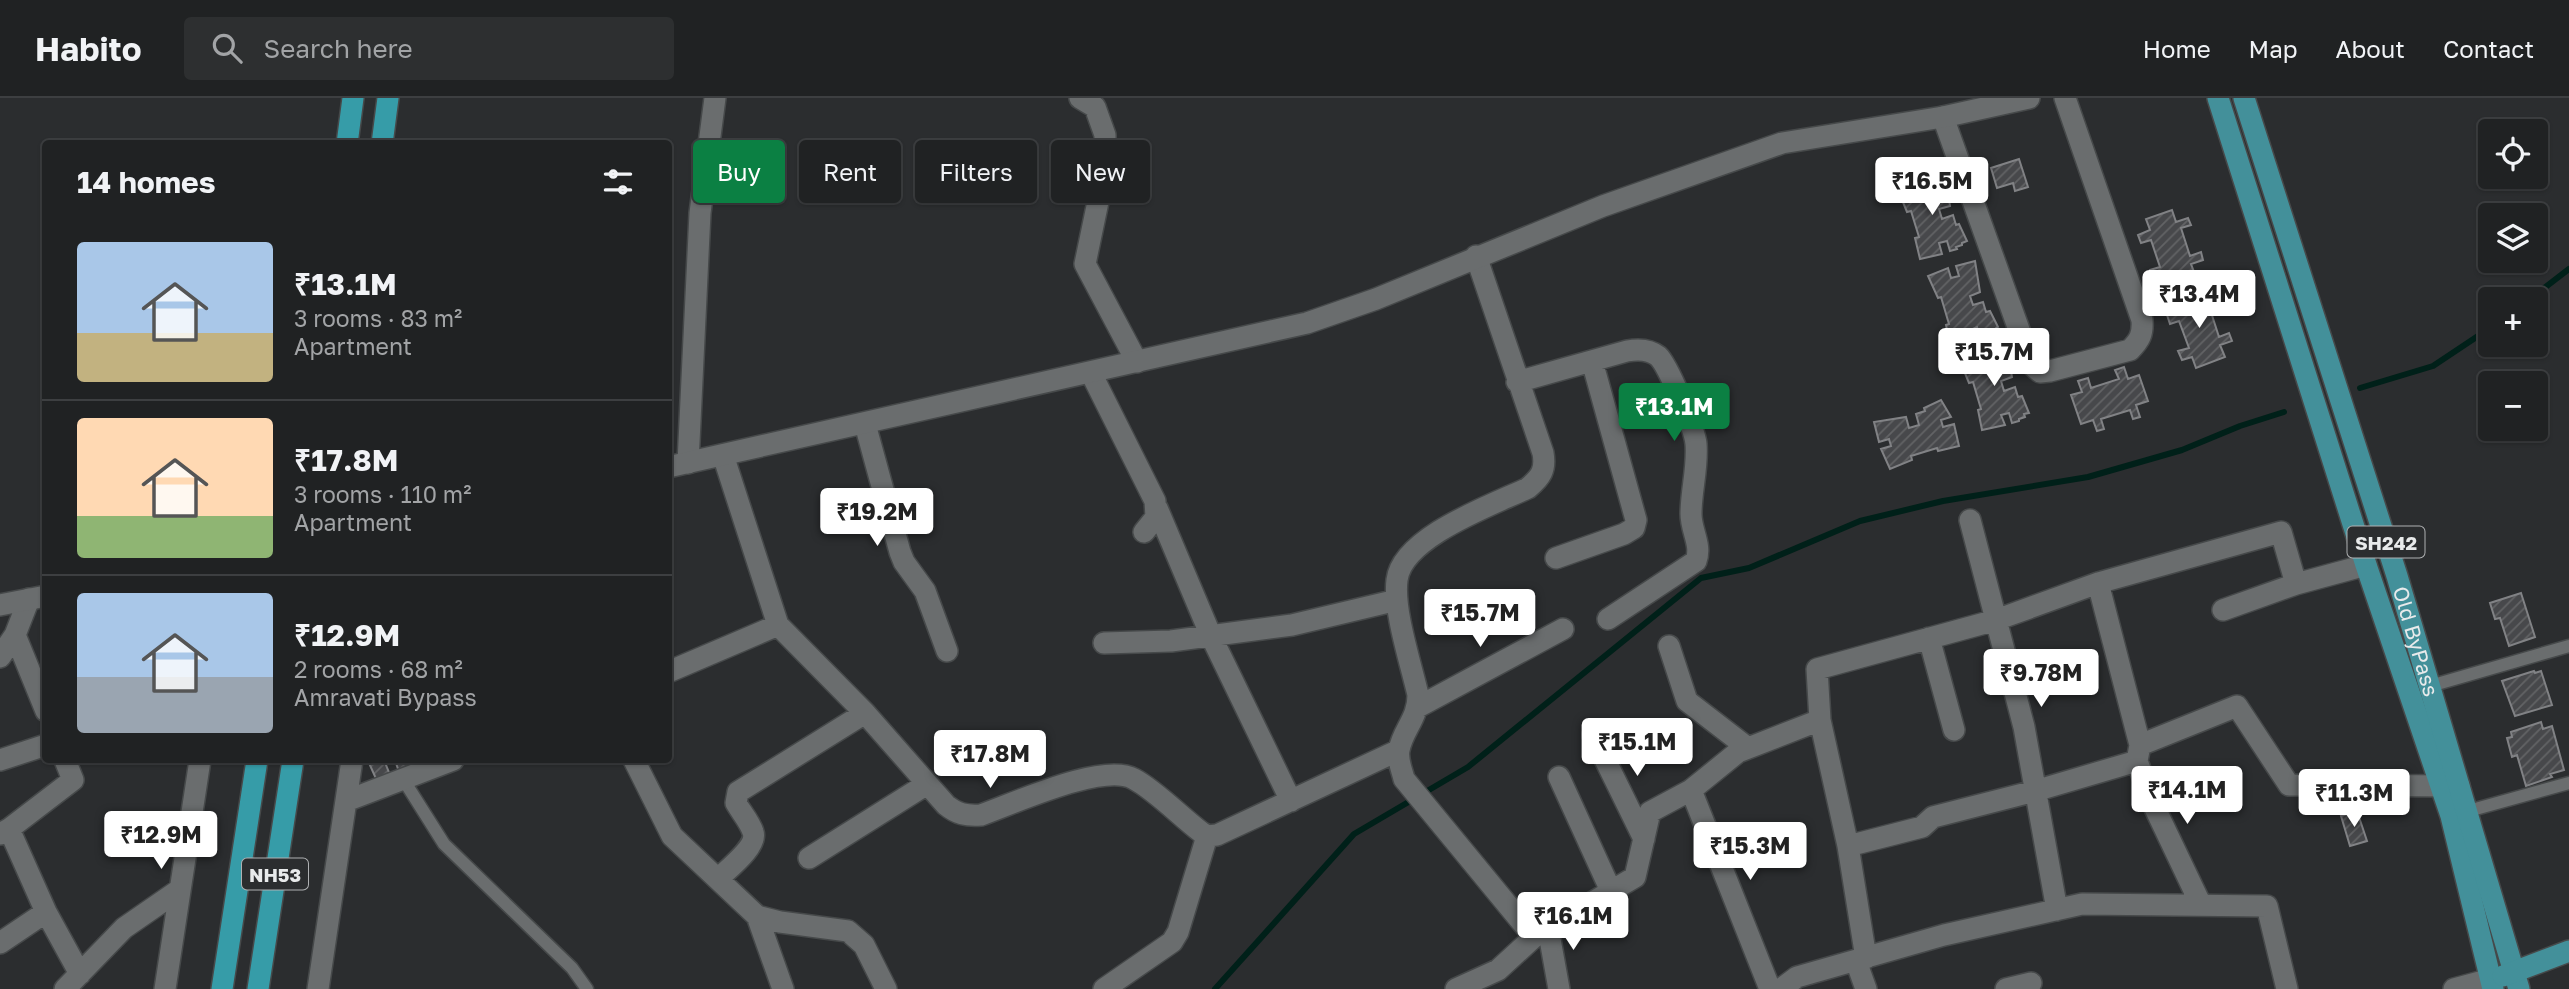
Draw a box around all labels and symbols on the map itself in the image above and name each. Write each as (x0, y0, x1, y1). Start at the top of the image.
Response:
pin: ₹16.5M (1875, 158, 1989, 217)
pin: ₹13.4M (2142, 271, 2256, 330)
pin: ₹15.7M (1937, 328, 2051, 388)
pin: ₹13.1M (1617, 384, 1731, 443)
pin: ₹19.2M (820, 489, 934, 548)
road number: SH242 (2348, 526, 2424, 558)
street label: Old ByPass (2388, 583, 2445, 699)
pin: ₹15.7M (1423, 589, 1537, 649)
pin: ₹9.78M (1984, 650, 2098, 709)
pin: ₹15.1M (1580, 718, 1694, 778)
pin: ₹17.8M (933, 730, 1047, 790)
pin: ₹14.1M (2130, 766, 2244, 826)
pin: ₹11.3M (2297, 770, 2411, 829)
pin: ₹12.9M (104, 812, 218, 871)
pin: ₹15.3M (1693, 822, 1807, 882)
road number: NH53 (242, 859, 308, 890)
pin: ₹16.1M (1516, 892, 1630, 952)

